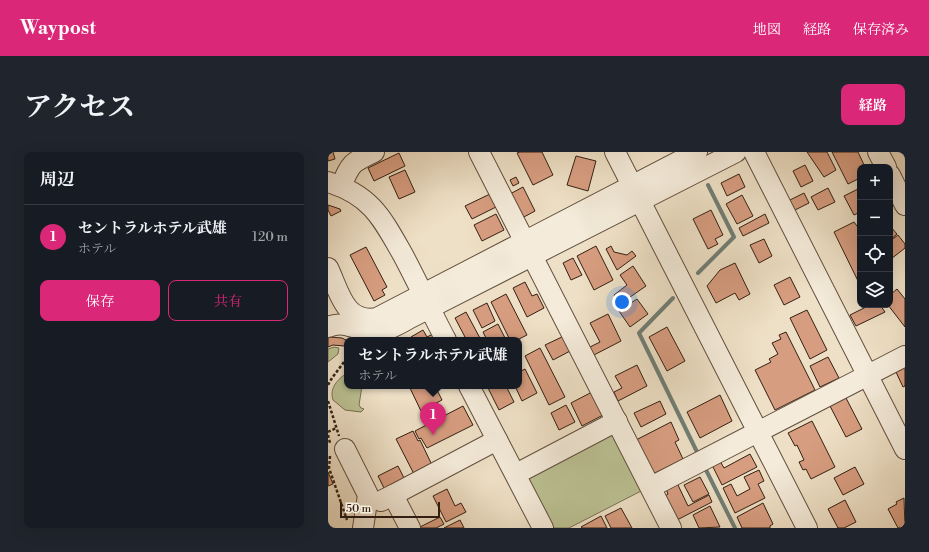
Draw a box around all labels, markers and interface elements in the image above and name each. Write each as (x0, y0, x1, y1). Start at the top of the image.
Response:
text: Waypost (20, 16, 96, 40)
text: 地図 (753, 21, 781, 39)
text: 経路 (803, 21, 831, 39)
text: 保存済み (853, 21, 909, 39)
button: 経路 (841, 84, 905, 125)
text: アクセス (24, 90, 135, 125)
map controls (857, 164, 893, 308)
button: + (857, 164, 893, 200)
text: 周辺 (40, 169, 74, 191)
button: − (857, 200, 893, 236)
text: セントラルホテル武雄 (78, 219, 227, 238)
text: 1 (50, 229, 56, 245)
text: 120 m (252, 229, 288, 245)
button: locate (857, 236, 893, 272)
text: ホテル (78, 241, 116, 257)
button: layers (857, 272, 893, 308)
button: 保存 (40, 280, 160, 321)
button: 共有 (168, 280, 288, 321)
your location (612, 292, 632, 312)
popup (344, 337, 522, 389)
text: セントラルホテル武雄 (359, 346, 507, 365)
text: ホテル (359, 368, 397, 384)
pin: 1 (420, 402, 446, 435)
scale bar (340, 500, 440, 519)
text: 50 m (346, 502, 371, 516)

